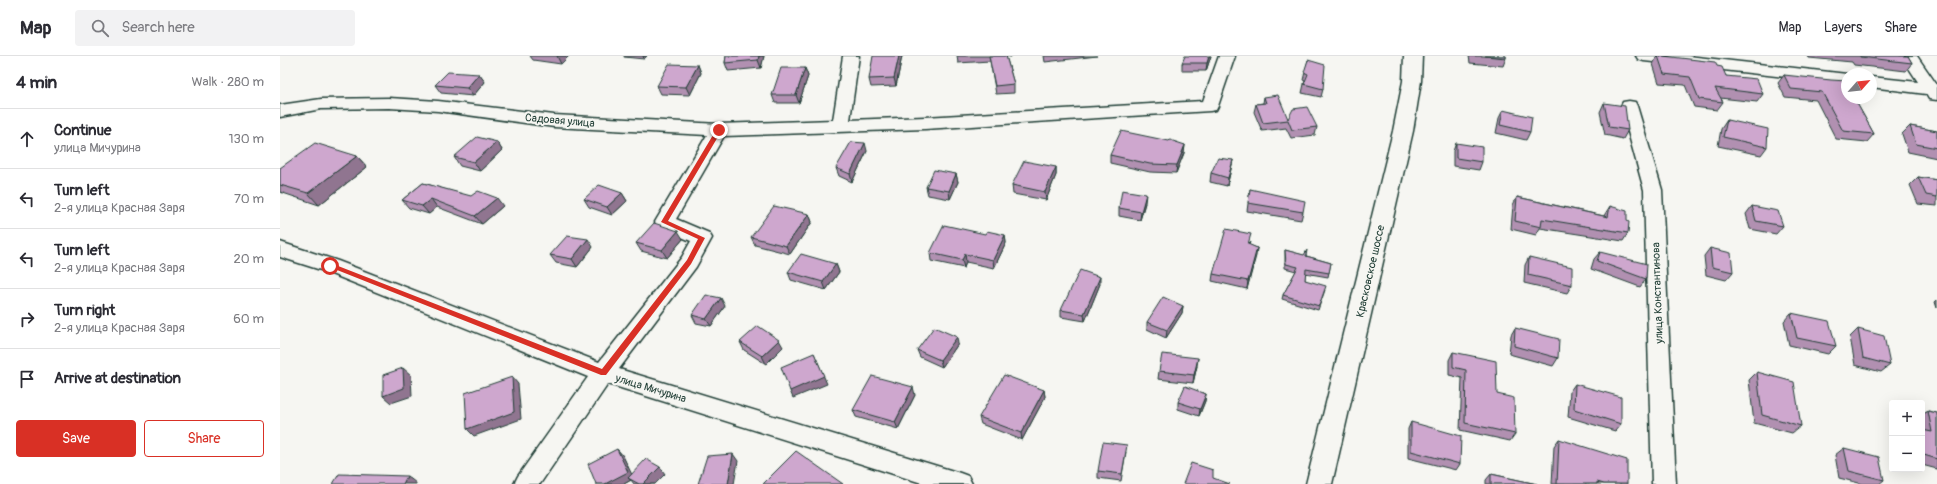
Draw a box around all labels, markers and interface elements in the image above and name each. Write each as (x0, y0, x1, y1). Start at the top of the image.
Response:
search box (75, 10, 355, 46)
text: Map (20, 16, 51, 40)
icon: search (89, 17, 111, 39)
text: Search here (121, 18, 195, 37)
text: Map (1779, 19, 1802, 36)
text: Layers (1824, 19, 1862, 36)
text: Share (1884, 19, 1917, 36)
north arrow (1841, 68, 1877, 104)
text: 4 min (16, 72, 57, 93)
text: Walk · 280 m (191, 74, 264, 90)
street label: Садовая улица (525, 111, 595, 130)
text: Continue (54, 121, 112, 140)
route end (710, 121, 728, 139)
icon: ahead (16, 128, 38, 150)
text: 130 m (228, 131, 264, 147)
text: улица Мичурина (54, 140, 141, 156)
text: Turn left (54, 181, 110, 200)
icon: left (16, 188, 38, 210)
text: 70 m (234, 191, 264, 207)
text: 2-я улица Красная Заря (54, 200, 185, 216)
street label: Красковское шоссе (1354, 223, 1388, 319)
text: Turn left (54, 241, 110, 260)
street label: улица Константинова (1649, 242, 1666, 345)
icon: left (16, 248, 38, 270)
text: 20 m (233, 251, 264, 267)
route start (321, 257, 339, 275)
text: 2-я улица Красная Заря (54, 260, 185, 276)
text: Turn right (54, 301, 115, 320)
icon: right (16, 308, 38, 330)
text: 60 m (233, 311, 264, 327)
text: 2-я улица Красная Заря (54, 320, 185, 336)
icon: arrive (16, 368, 38, 390)
text: Arrive at destination (54, 369, 181, 388)
street label: улица Мичурина (613, 371, 688, 405)
map controls (1889, 400, 1925, 472)
button: + (1889, 400, 1925, 436)
button: Save (16, 420, 136, 457)
button: Share (144, 420, 264, 457)
button: − (1889, 436, 1925, 472)

